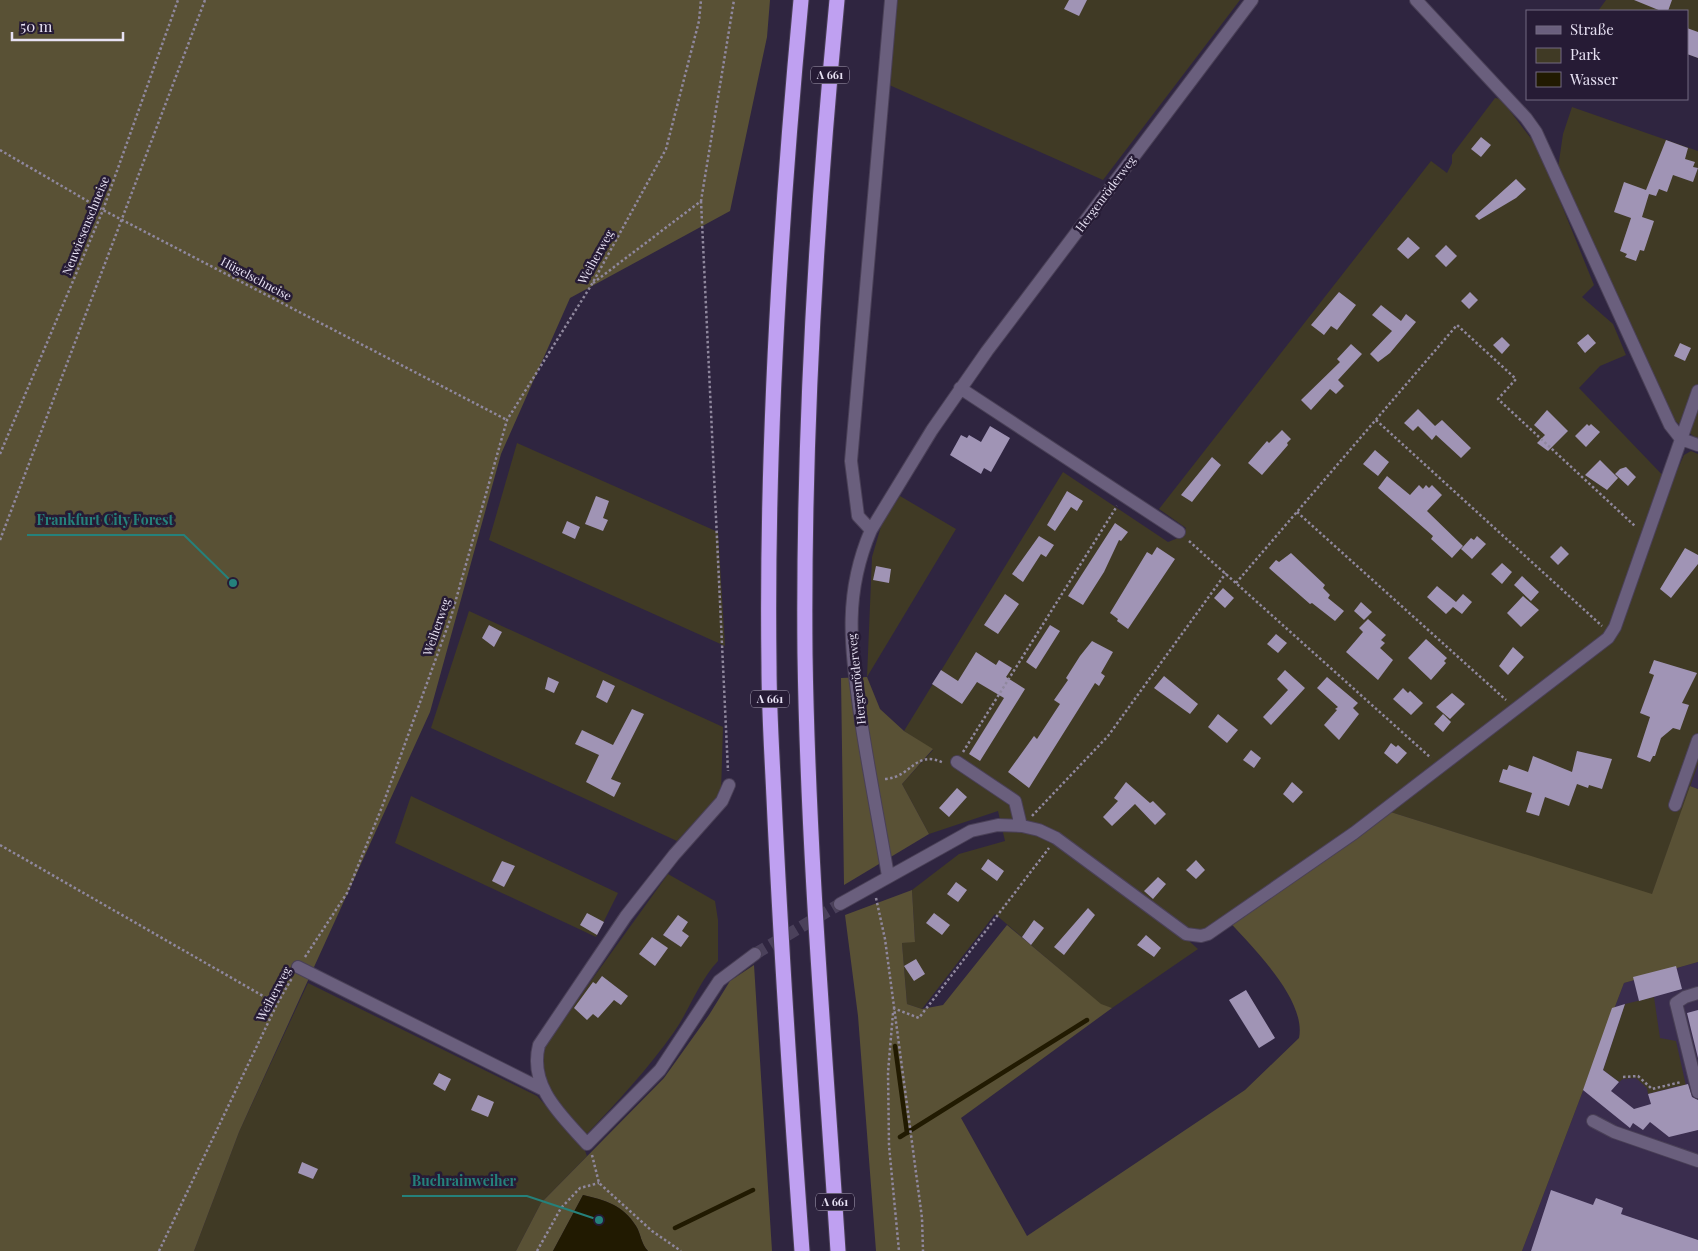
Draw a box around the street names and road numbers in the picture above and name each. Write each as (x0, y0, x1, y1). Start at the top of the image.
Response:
road number: A 661 (811, 66, 849, 84)
street label: Hergenröderweg (1071, 152, 1139, 235)
street label: Neuwiesenschneise (58, 174, 112, 277)
street label: Weiherweg (573, 226, 617, 287)
street label: Hügelschneise (218, 253, 295, 304)
street label: Weiherweg (418, 595, 454, 658)
street label: Hergenröderweg (843, 632, 869, 725)
road number: A 661 (751, 691, 789, 708)
street label: Weiherweg (252, 963, 294, 1024)
road number: A 661 (816, 1194, 854, 1210)

